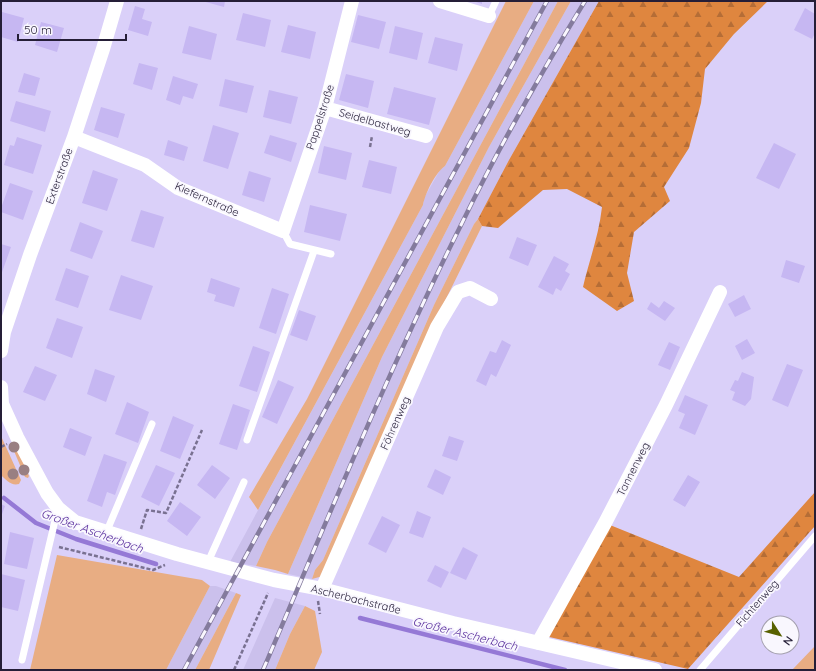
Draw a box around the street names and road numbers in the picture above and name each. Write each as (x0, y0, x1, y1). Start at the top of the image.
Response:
street label: Pappelstraße (303, 83, 337, 151)
street label: Seidelbastweg (337, 105, 413, 139)
street label: Exterstraße (42, 146, 76, 206)
street label: Kiefernstraße (173, 179, 241, 219)
street label: Föhrenweg (377, 394, 413, 452)
street label: Tannenweg (613, 440, 653, 498)
street label: Fichtenweg (733, 576, 781, 630)
street label: Ascherbachstraße (309, 581, 403, 617)

